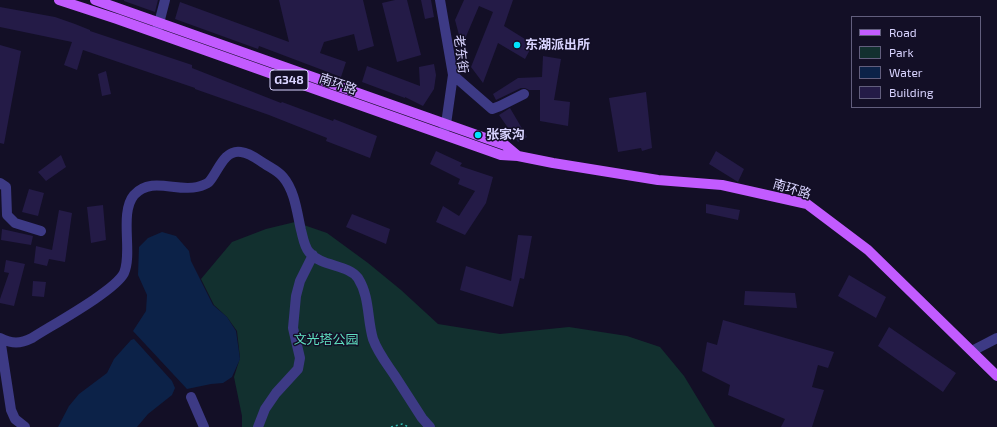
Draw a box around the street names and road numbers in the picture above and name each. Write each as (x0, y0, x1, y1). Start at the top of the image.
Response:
street label: 老东街 (451, 34, 471, 74)
road number: G348 (270, 70, 308, 90)
street label: 南环路 (317, 70, 359, 98)
street label: 南环路 (771, 176, 813, 202)

